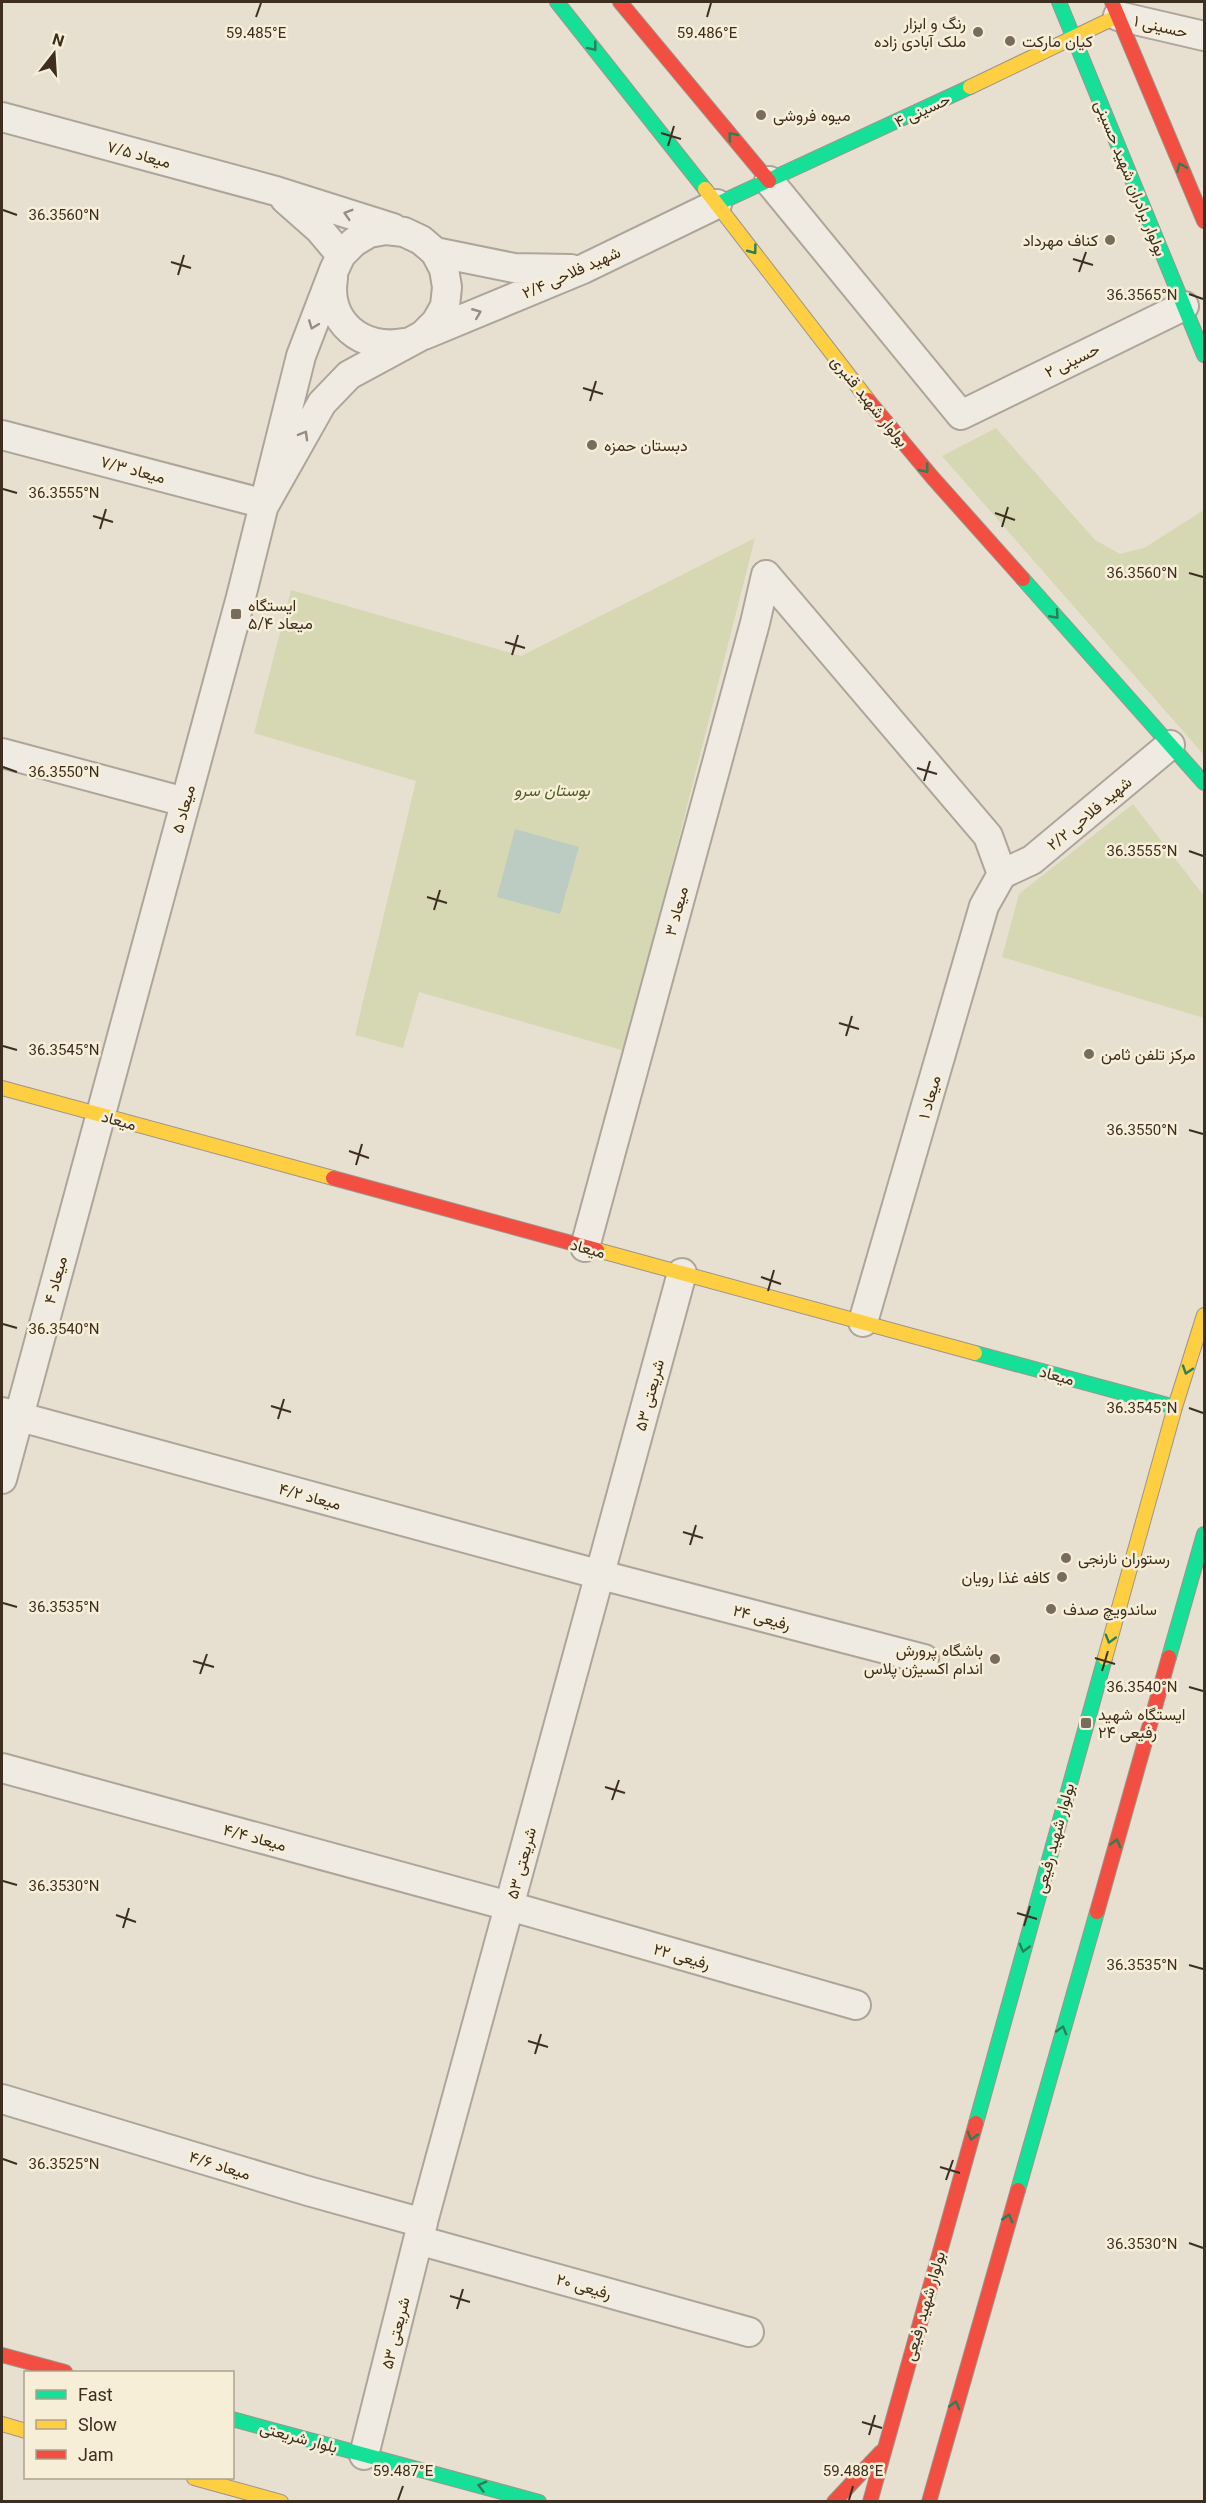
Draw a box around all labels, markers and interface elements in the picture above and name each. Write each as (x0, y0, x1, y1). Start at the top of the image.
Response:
street label: حسینی ۱ (1131, 10, 1190, 47)
place label: رنگ و ابزار ملک آبادی زاده (874, 13, 966, 56)
text: 59.485°E (226, 23, 287, 46)
text: 59.486°E (677, 23, 738, 46)
north arrow (24, 24, 84, 84)
marker: رنگ و ابزار ملک آبادی زاده (971, 25, 985, 39)
text: N (49, 28, 67, 56)
place label: کیان مارکت (1022, 31, 1093, 56)
marker: کیان مارکت (1003, 34, 1017, 48)
one-way arrow (586, 41, 597, 52)
street label: حسینی ۴ (891, 88, 955, 136)
street label: بولوار برادران شهید حسینی (1086, 97, 1171, 261)
place label: میوه فروشی (773, 105, 850, 130)
marker: میوه فروشی (754, 108, 768, 122)
one-way arrow (728, 132, 739, 143)
street label: میعاد ۷/۵ (104, 136, 173, 177)
one-way arrow (1176, 163, 1188, 174)
text: 36.3560°N (29, 205, 99, 228)
one-way arrow (343, 209, 354, 221)
place label: کناف مهرداد (1023, 230, 1098, 255)
marker: کناف مهرداد (1103, 233, 1117, 247)
street label: شهید فلاحی ۲/۴ (519, 241, 625, 307)
one-way arrow (746, 244, 757, 255)
text: 36.3565°N (1107, 285, 1177, 308)
one-way arrow (471, 308, 482, 320)
one-way arrow (308, 319, 320, 330)
street label: حسینی ۲ (1041, 338, 1105, 386)
street label: بولوار شهید قنبری (823, 351, 913, 454)
one-way arrow (297, 430, 308, 441)
place label: دبستان حمزه (604, 435, 688, 460)
marker: دبستان حمزه (585, 438, 599, 452)
street label: میعاد ۷/۳ (97, 451, 168, 492)
one-way arrow (918, 463, 929, 474)
text: 36.3555°N (29, 483, 99, 506)
text: 36.3560°N (1107, 563, 1177, 586)
place label: ایستگاه میعاد ۵/۴ (248, 595, 313, 638)
marker: ایستگاه میعاد ۵/۴ (229, 607, 243, 621)
one-way arrow (1048, 609, 1059, 619)
text: 36.3550°N (29, 762, 99, 785)
street label: شهید فلاحی ۲/۲ (1042, 772, 1139, 858)
park label: بوستان سرو (514, 780, 591, 805)
street label: میعاد ۵ (167, 783, 204, 837)
text: 36.3555°N (1107, 841, 1177, 864)
street label: میعاد ۳ (660, 884, 697, 939)
text: 36.3545°N (29, 1040, 99, 1063)
place label: مرکز تلفن ثامن (1101, 1044, 1196, 1069)
marker: مرکز تلفن ثامن (1082, 1047, 1096, 1061)
street label: میعاد ۱ (913, 1073, 950, 1122)
street label: میعاد (98, 1106, 139, 1139)
text: 36.3550°N (1107, 1120, 1177, 1143)
street label: میعاد (567, 1234, 608, 1267)
street label: میعاد ۴ (39, 1254, 76, 1307)
text: 36.3540°N (29, 1319, 99, 1342)
street label: شریعتی ۵۳ (630, 1357, 673, 1434)
street label: میعاد (1036, 1361, 1077, 1394)
one-way arrow (1181, 1364, 1194, 1375)
text: 36.3545°N (1107, 1398, 1177, 1421)
street label: میعاد ۴/۲ (275, 1478, 343, 1519)
place label: رستوران نارنجی (1078, 1548, 1170, 1573)
marker: رستوران نارنجی (1059, 1551, 1073, 1565)
place label: کافه غذا رویان (962, 1567, 1050, 1592)
marker: کافه غذا رویان (1055, 1570, 1069, 1584)
text: 36.3535°N (29, 1597, 99, 1620)
place label: ساندویچ صدف (1063, 1599, 1157, 1624)
street label: رفیعی ۲۴ (730, 1600, 793, 1639)
marker: ساندویچ صدف (1044, 1602, 1058, 1616)
one-way arrow (1104, 1633, 1117, 1643)
place label: باشگاه پرورش اندام اکسیژن پلاس (864, 1640, 983, 1683)
marker: باشگاه پرورش اندام اکسیژن پلاس (988, 1652, 1002, 1666)
text: 36.3540°N (1107, 1677, 1177, 1700)
place label: ایستگاه شهید رفیعی ۲۴ (1098, 1704, 1185, 1747)
marker: ایستگاه شهید رفیعی ۲۴ (1079, 1716, 1093, 1730)
street label: بولوار شهید رفیعی (1030, 1781, 1083, 1897)
street label: میعاد ۴/۴ (220, 1819, 289, 1860)
street label: شریعتی ۵۳ (502, 1825, 545, 1902)
one-way arrow (1109, 1838, 1121, 1849)
text: 36.3530°N (29, 1876, 99, 1899)
street label: رفیعی ۲۲ (650, 1938, 713, 1978)
one-way arrow (1018, 1943, 1031, 1953)
text: 36.3535°N (1107, 1955, 1177, 1978)
one-way arrow (1055, 2026, 1067, 2036)
one-way arrow (966, 2131, 979, 2141)
street label: میعاد ۴/۶ (185, 2146, 253, 2189)
text: 36.3525°N (29, 2154, 99, 2177)
one-way arrow (1001, 2213, 1014, 2223)
text: 36.3530°N (1107, 2234, 1177, 2257)
street label: بولوار شهید رفیعی (899, 2249, 954, 2365)
street label: رفیعی ۲۰ (553, 2269, 614, 2308)
street label: شریعتی ۵۳ (376, 2295, 418, 2372)
legend (24, 2371, 234, 2479)
text: Fast (78, 2383, 113, 2411)
one-way arrow (948, 2401, 960, 2411)
text: Slow (78, 2413, 117, 2441)
street label: بلوار شریعتی (257, 2417, 340, 2462)
text: Jam (78, 2443, 114, 2471)
text: 59.487°E (373, 2461, 434, 2484)
text: 59.488°E (823, 2461, 884, 2484)
one-way arrow (478, 2481, 488, 2494)

